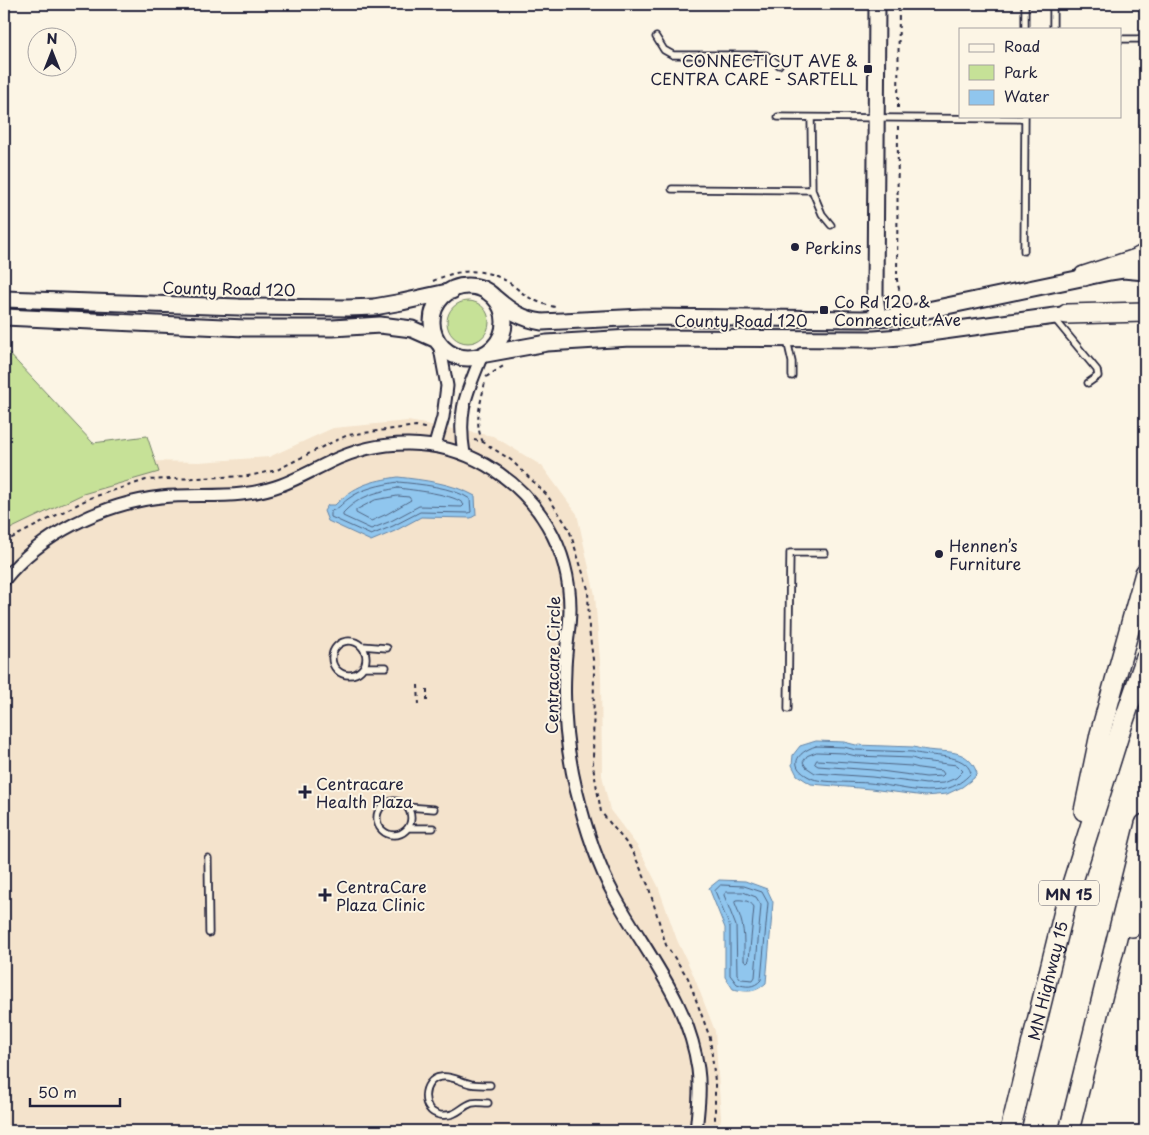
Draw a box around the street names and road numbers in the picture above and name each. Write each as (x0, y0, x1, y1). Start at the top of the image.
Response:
street label: County Road 120 (162, 275, 296, 301)
street label: County Road 120 (674, 308, 808, 332)
street label: Centracare Circle (539, 596, 565, 734)
road number: MN 15 (1039, 880, 1099, 906)
street label: MN Highway 15 (1021, 918, 1073, 1043)

